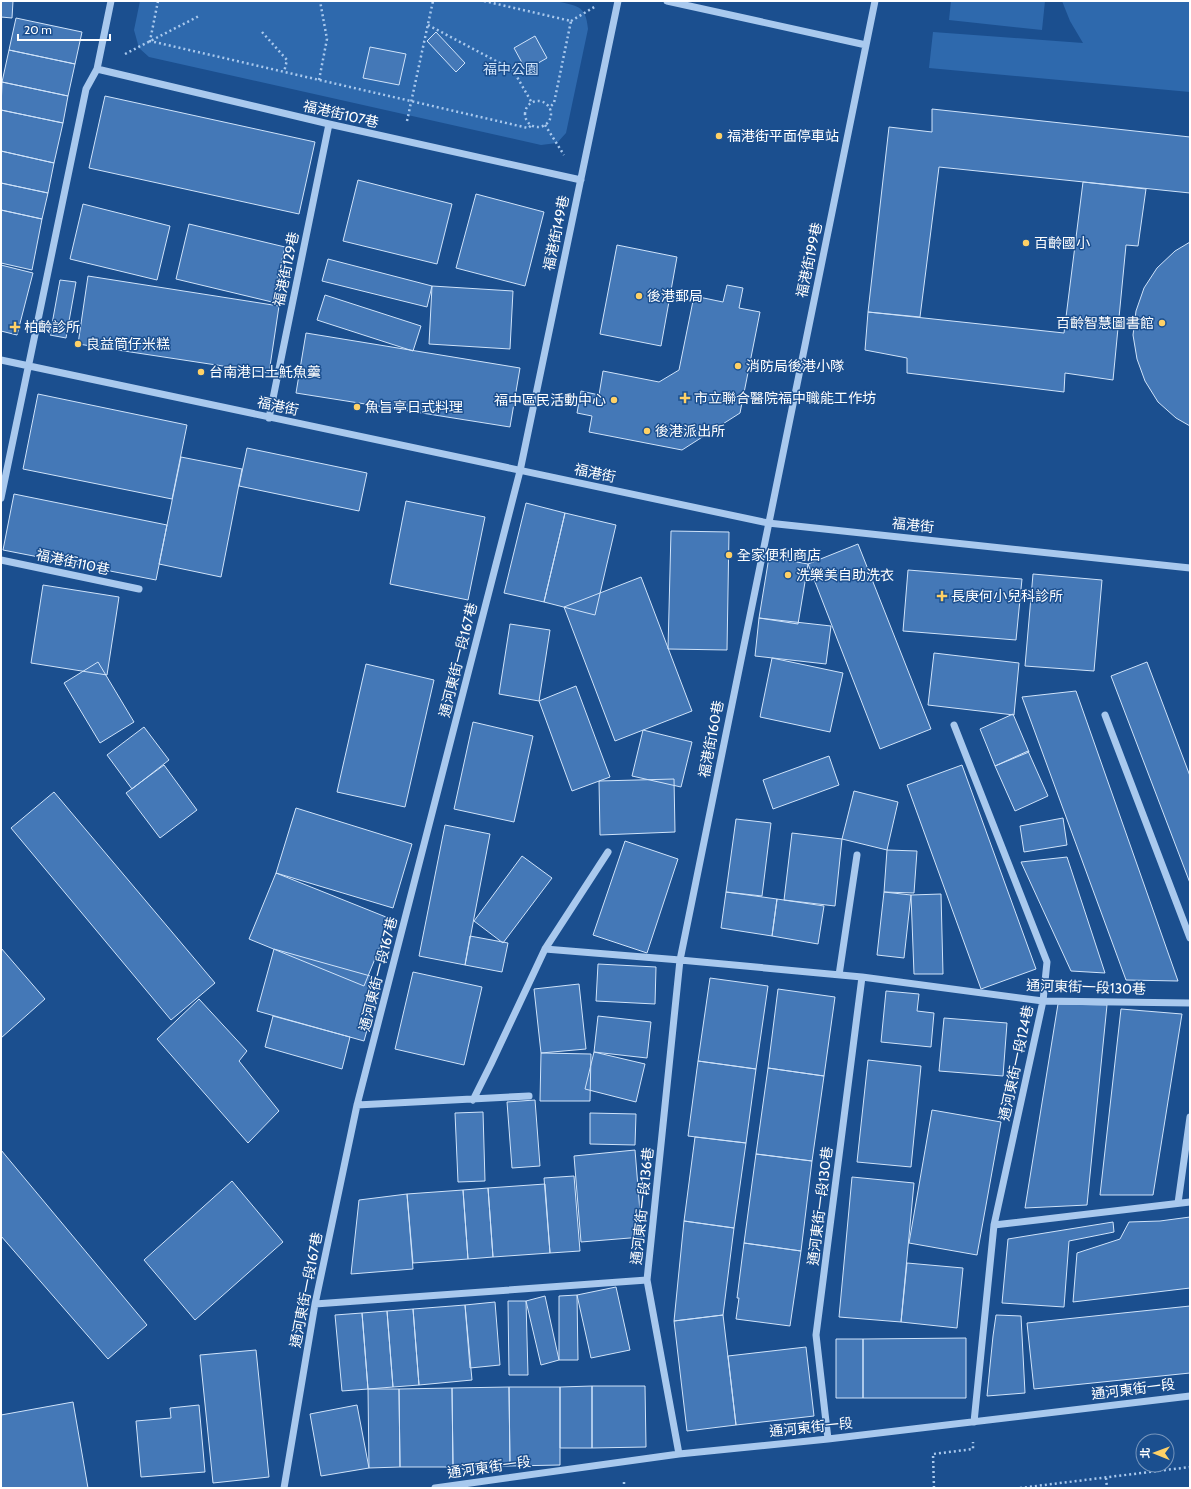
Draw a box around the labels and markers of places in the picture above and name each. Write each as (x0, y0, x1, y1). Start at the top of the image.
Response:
place label: 福港街平面停車站 (727, 127, 839, 145)
marker: 福港街平面停車站 (714, 131, 724, 141)
place label: 百齡國小 (1034, 234, 1090, 252)
marker: 百齡國小 (1021, 238, 1031, 248)
place label: 後港郵局 (647, 287, 703, 305)
marker: 後港郵局 (634, 291, 644, 301)
place label: 百齡智慧圖書館 (1056, 314, 1154, 332)
place label: 柏齡診所 (24, 318, 80, 336)
marker: 百齡智慧圖書館 (1157, 318, 1167, 328)
marker: 柏齡診所 (9, 321, 21, 333)
place label: 良益筒仔米糕 (86, 335, 170, 353)
marker: 良益筒仔米糕 (73, 339, 83, 349)
place label: 消防局後港小隊 (746, 357, 844, 375)
marker: 消防局後港小隊 (733, 361, 743, 371)
place label: 台南港口土魠魚羹 (209, 363, 321, 381)
marker: 台南港口土魠魚羹 (196, 367, 206, 377)
place label: 市立聯合醫院福中職能工作坊 (694, 389, 876, 407)
place label: 福中區民活動中心 (494, 391, 606, 409)
marker: 市立聯合醫院福中職能工作坊 (679, 392, 691, 404)
marker: 福中區民活動中心 (609, 395, 619, 405)
place label: 魚旨亭日式料理 (365, 398, 463, 416)
marker: 魚旨亭日式料理 (352, 402, 362, 412)
place label: 後港派出所 (655, 422, 725, 440)
marker: 後港派出所 (642, 426, 652, 436)
place label: 全家便利商店 (737, 546, 821, 564)
marker: 全家便利商店 (724, 550, 734, 560)
place label: 洗樂美自助洗衣 (796, 566, 894, 584)
marker: 洗樂美自助洗衣 (783, 570, 793, 580)
place label: 長庚何小兒科診所 (951, 587, 1063, 605)
marker: 長庚何小兒科診所 (936, 590, 948, 602)

